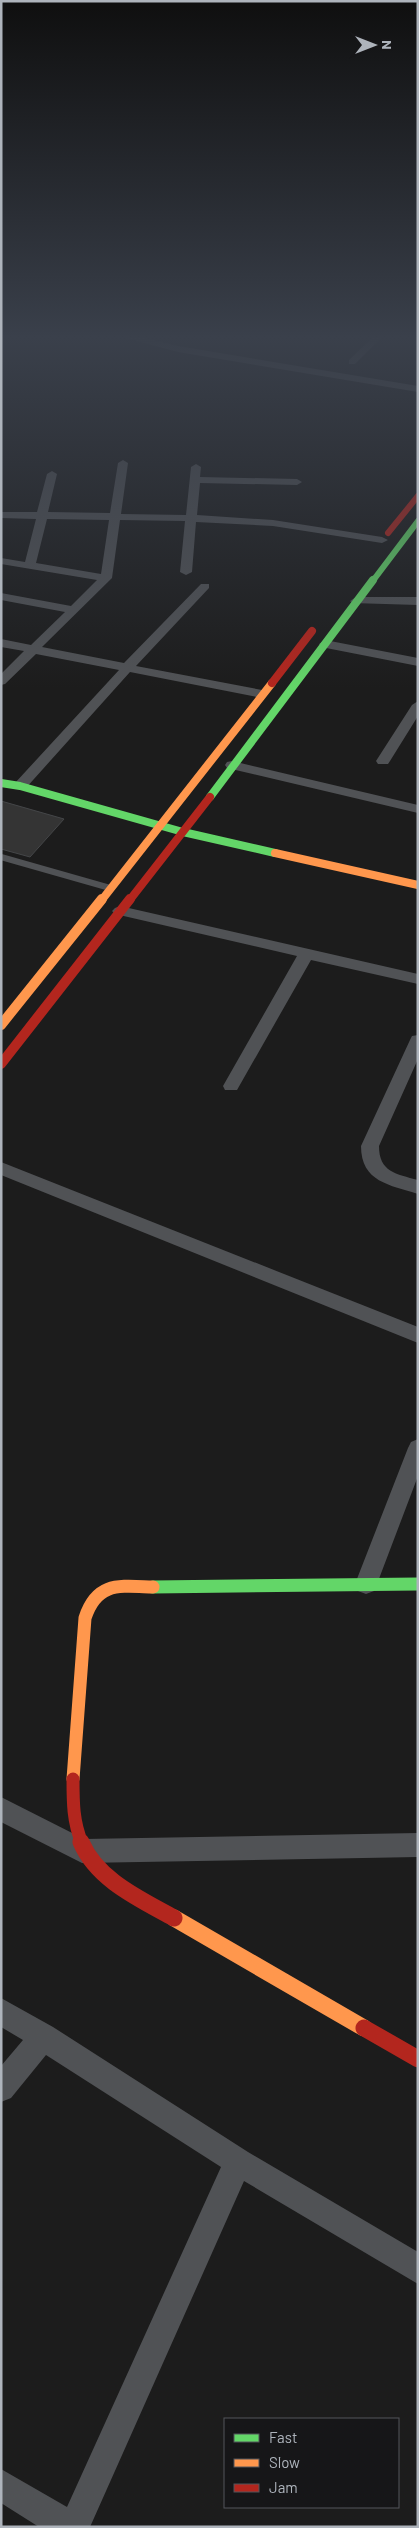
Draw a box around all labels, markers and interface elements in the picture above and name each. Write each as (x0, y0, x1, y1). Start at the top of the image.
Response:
north arrow (349, 20, 399, 70)
text: N (379, 40, 396, 50)
legend (224, 2418, 399, 2508)
text: Fast (269, 2428, 297, 2446)
text: Slow (269, 2453, 300, 2471)
text: Jam (269, 2478, 298, 2496)

